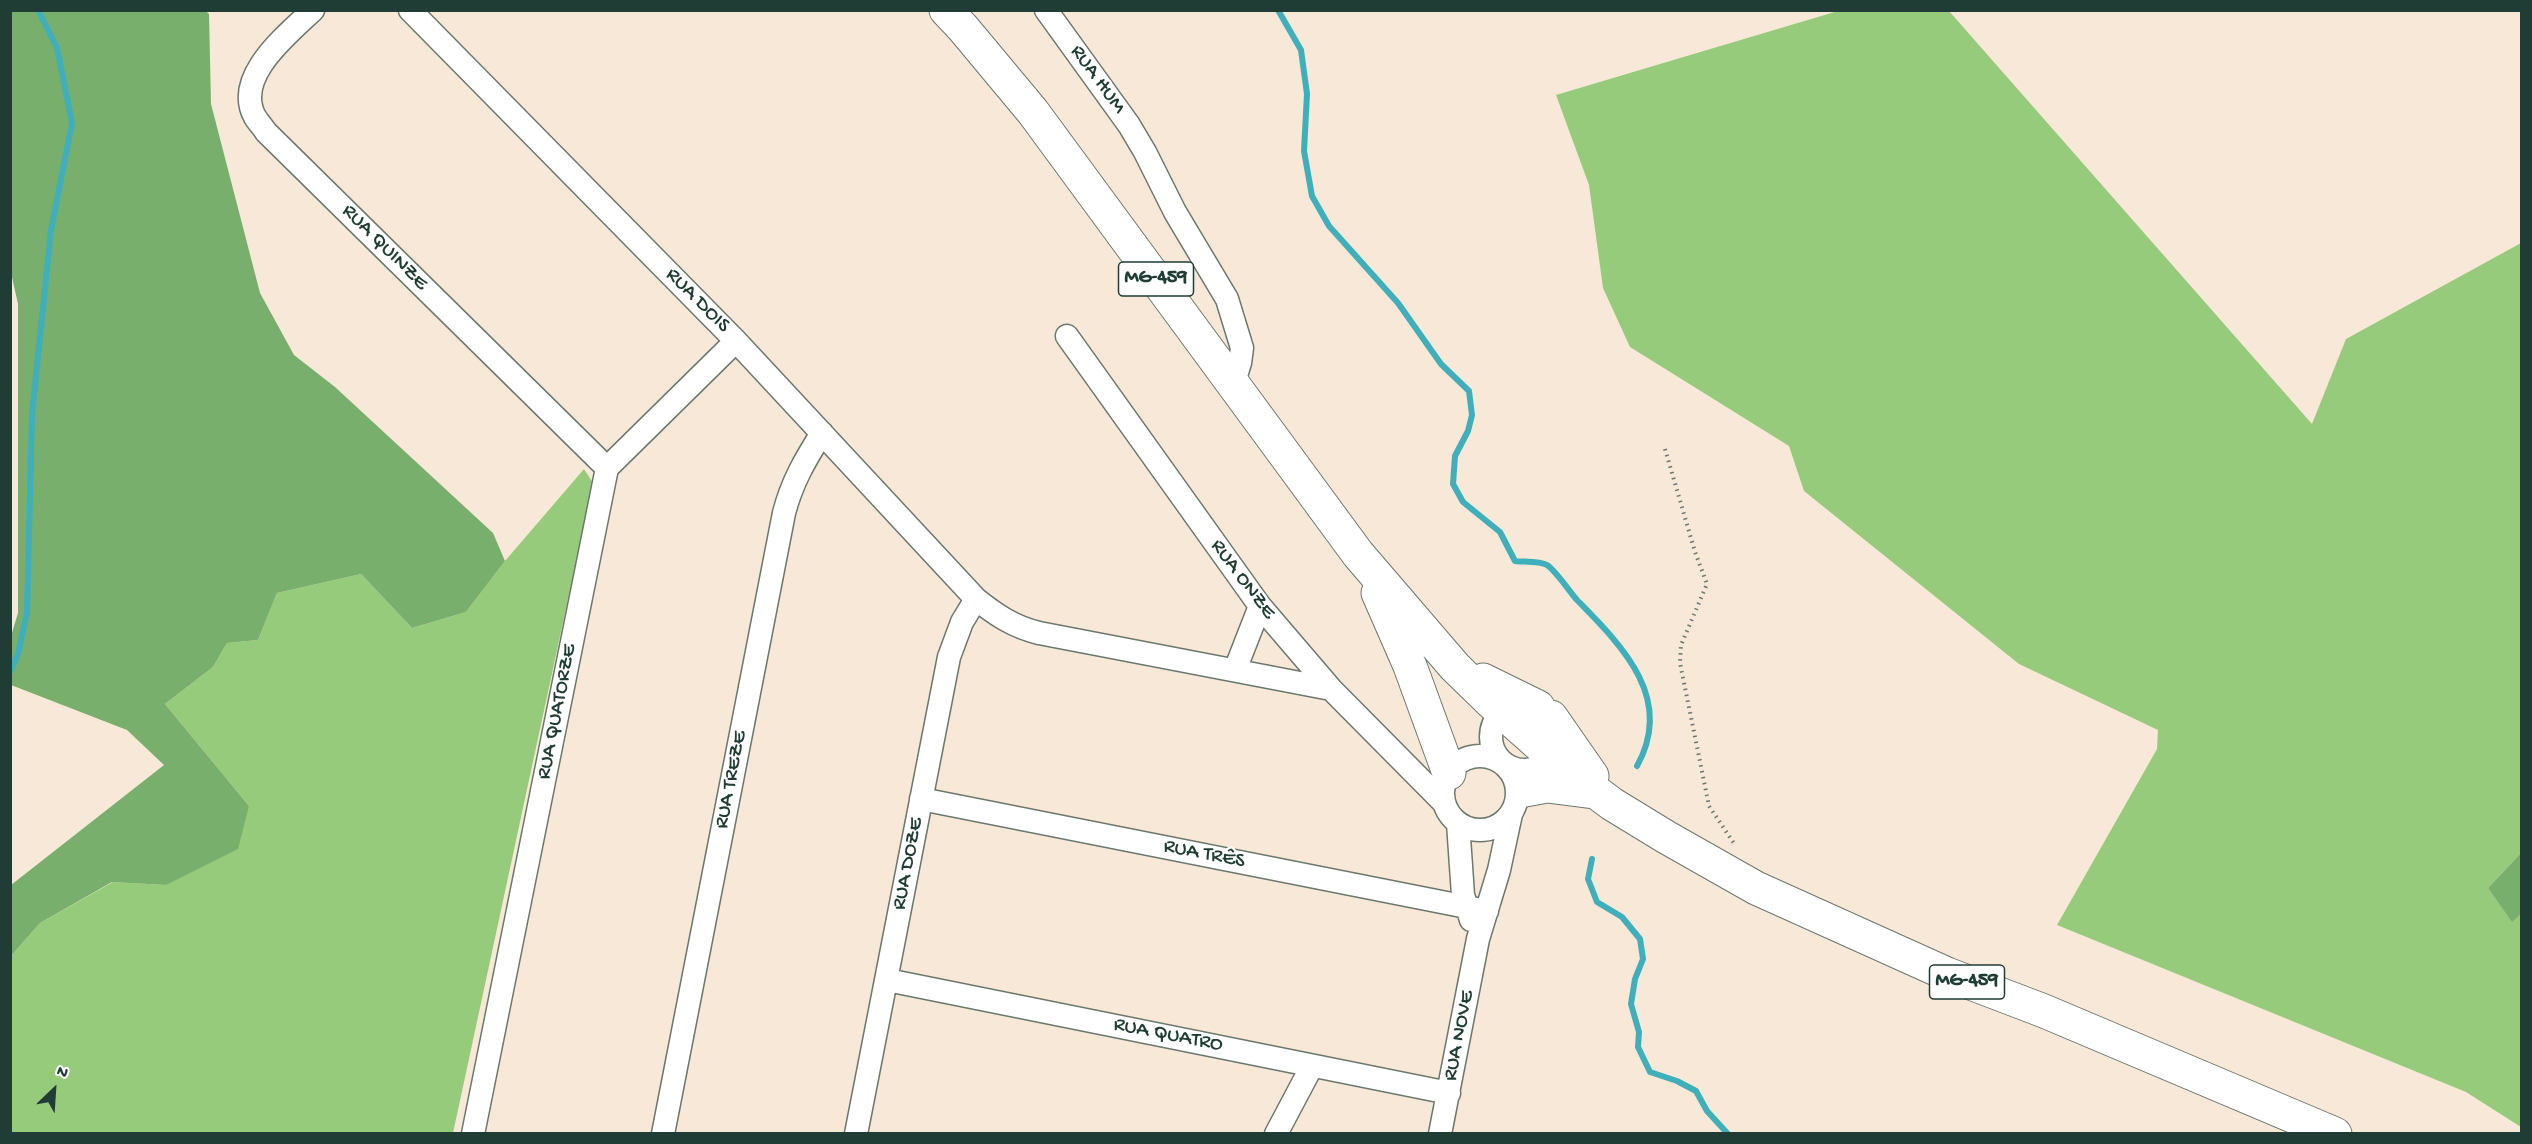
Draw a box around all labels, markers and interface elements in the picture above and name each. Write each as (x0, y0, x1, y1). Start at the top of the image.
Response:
street label: RUA HUM (1064, 41, 1130, 119)
street label: RUA QUINZE (335, 199, 433, 297)
road number: MG-459 (1118, 262, 1194, 296)
street label: RUA DOIS (659, 263, 735, 339)
street label: RUA ONZE (1204, 535, 1280, 625)
street label: RUA QUATORZE (533, 642, 583, 782)
street label: RUA TREZE (710, 729, 754, 831)
street label: RUA DOZE (888, 816, 930, 912)
street label: RUA TRÊS (1161, 835, 1247, 875)
road number: MG-459 (1930, 965, 2004, 999)
street label: RUA NOVE (1439, 989, 1481, 1083)
street label: RUA QUATRO (1111, 1013, 1225, 1059)
north arrow (24, 1060, 84, 1120)
text: N (53, 1062, 71, 1084)

